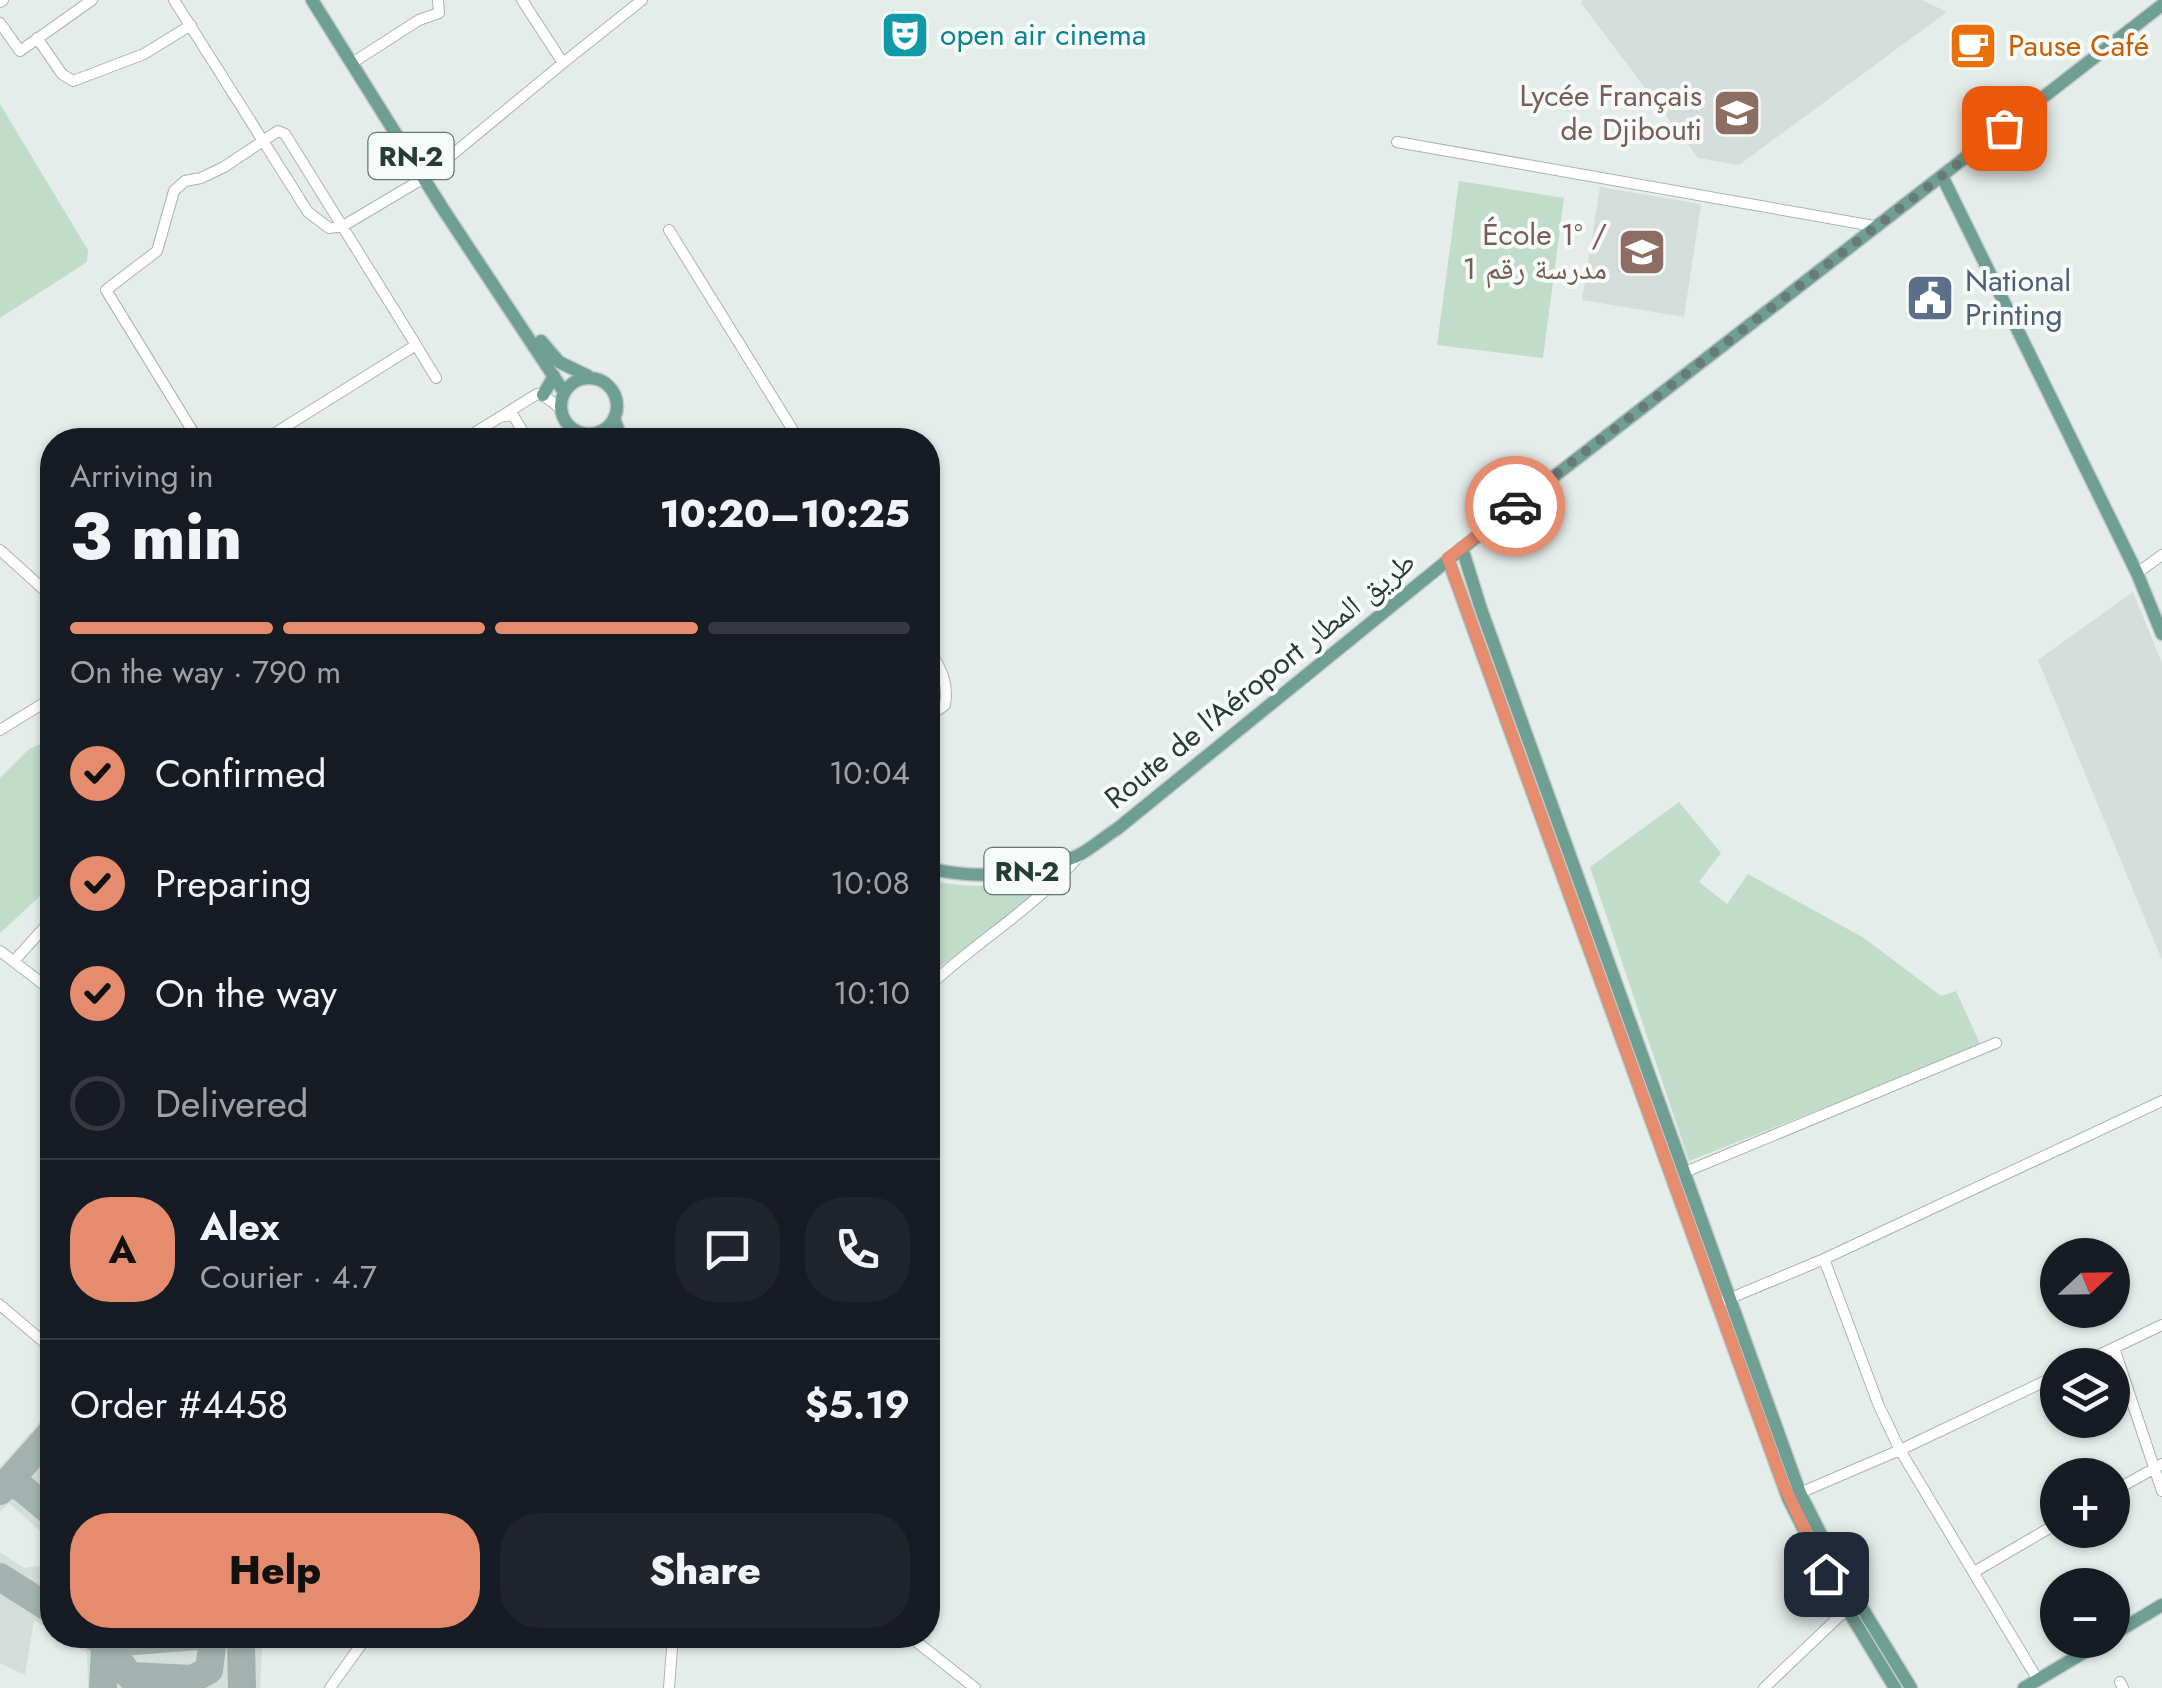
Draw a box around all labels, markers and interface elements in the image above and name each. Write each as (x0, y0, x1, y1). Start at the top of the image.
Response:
theatre icon: open air cinema (879, 9, 931, 61)
place label: open air cinema (940, 13, 1146, 56)
cafe icon: Pause Café (1947, 20, 1999, 72)
place label: Pause Café (2008, 24, 2149, 67)
place label: Lycée Français de Djibouti (1519, 74, 1702, 151)
pin (1962, 86, 2047, 171)
school or university icon: Lycée Français de Djibouti (1711, 87, 1763, 139)
icon: bag (1977, 101, 2032, 156)
road number: RN-2 (368, 133, 454, 179)
place label: École 1° / مدرسة رقم 1 (1463, 213, 1607, 290)
school or university icon: École 1° / مدرسة رقم 1 (1616, 226, 1668, 278)
place label: National Printing (1965, 259, 2071, 336)
public building icon: National Printing (1904, 272, 1956, 324)
text: Arriving in (70, 453, 214, 499)
courier (1465, 456, 1565, 556)
icon: car (1488, 479, 1543, 534)
text: 10:20–10:25 (660, 486, 910, 541)
text: 3 min (70, 489, 242, 583)
street label: Route de l'Aéroport طريق المطار (1095, 541, 1424, 819)
text: On the way · 790 m (70, 649, 341, 695)
icon: check (70, 746, 125, 801)
text: Confirmed (155, 746, 326, 801)
text: 10:04 (829, 750, 910, 796)
road number: RN-2 (984, 848, 1070, 894)
icon: check (70, 856, 125, 911)
text: Preparing (155, 856, 312, 911)
text: 10:08 (830, 860, 910, 906)
icon: check (70, 966, 125, 1021)
text: On the way (155, 966, 337, 1021)
text: 10:10 (833, 970, 910, 1016)
text: Delivered (155, 1076, 308, 1131)
button: chat (675, 1197, 780, 1302)
button: phone (805, 1197, 910, 1302)
text: Alex (200, 1199, 280, 1254)
text: A (109, 1222, 136, 1277)
north arrow (2040, 1238, 2130, 1328)
map controls (2040, 1238, 2130, 1658)
text: Courier · 4.7 (200, 1254, 377, 1300)
button: layers (2040, 1348, 2130, 1438)
text: Order #4458 (70, 1377, 288, 1432)
text: $5.19 (805, 1377, 910, 1432)
button: + (2040, 1458, 2130, 1548)
button: Help (70, 1513, 480, 1628)
button: Share (500, 1513, 910, 1628)
pin (1784, 1532, 1869, 1617)
icon: home (1799, 1547, 1854, 1602)
button: − (2040, 1568, 2130, 1658)

